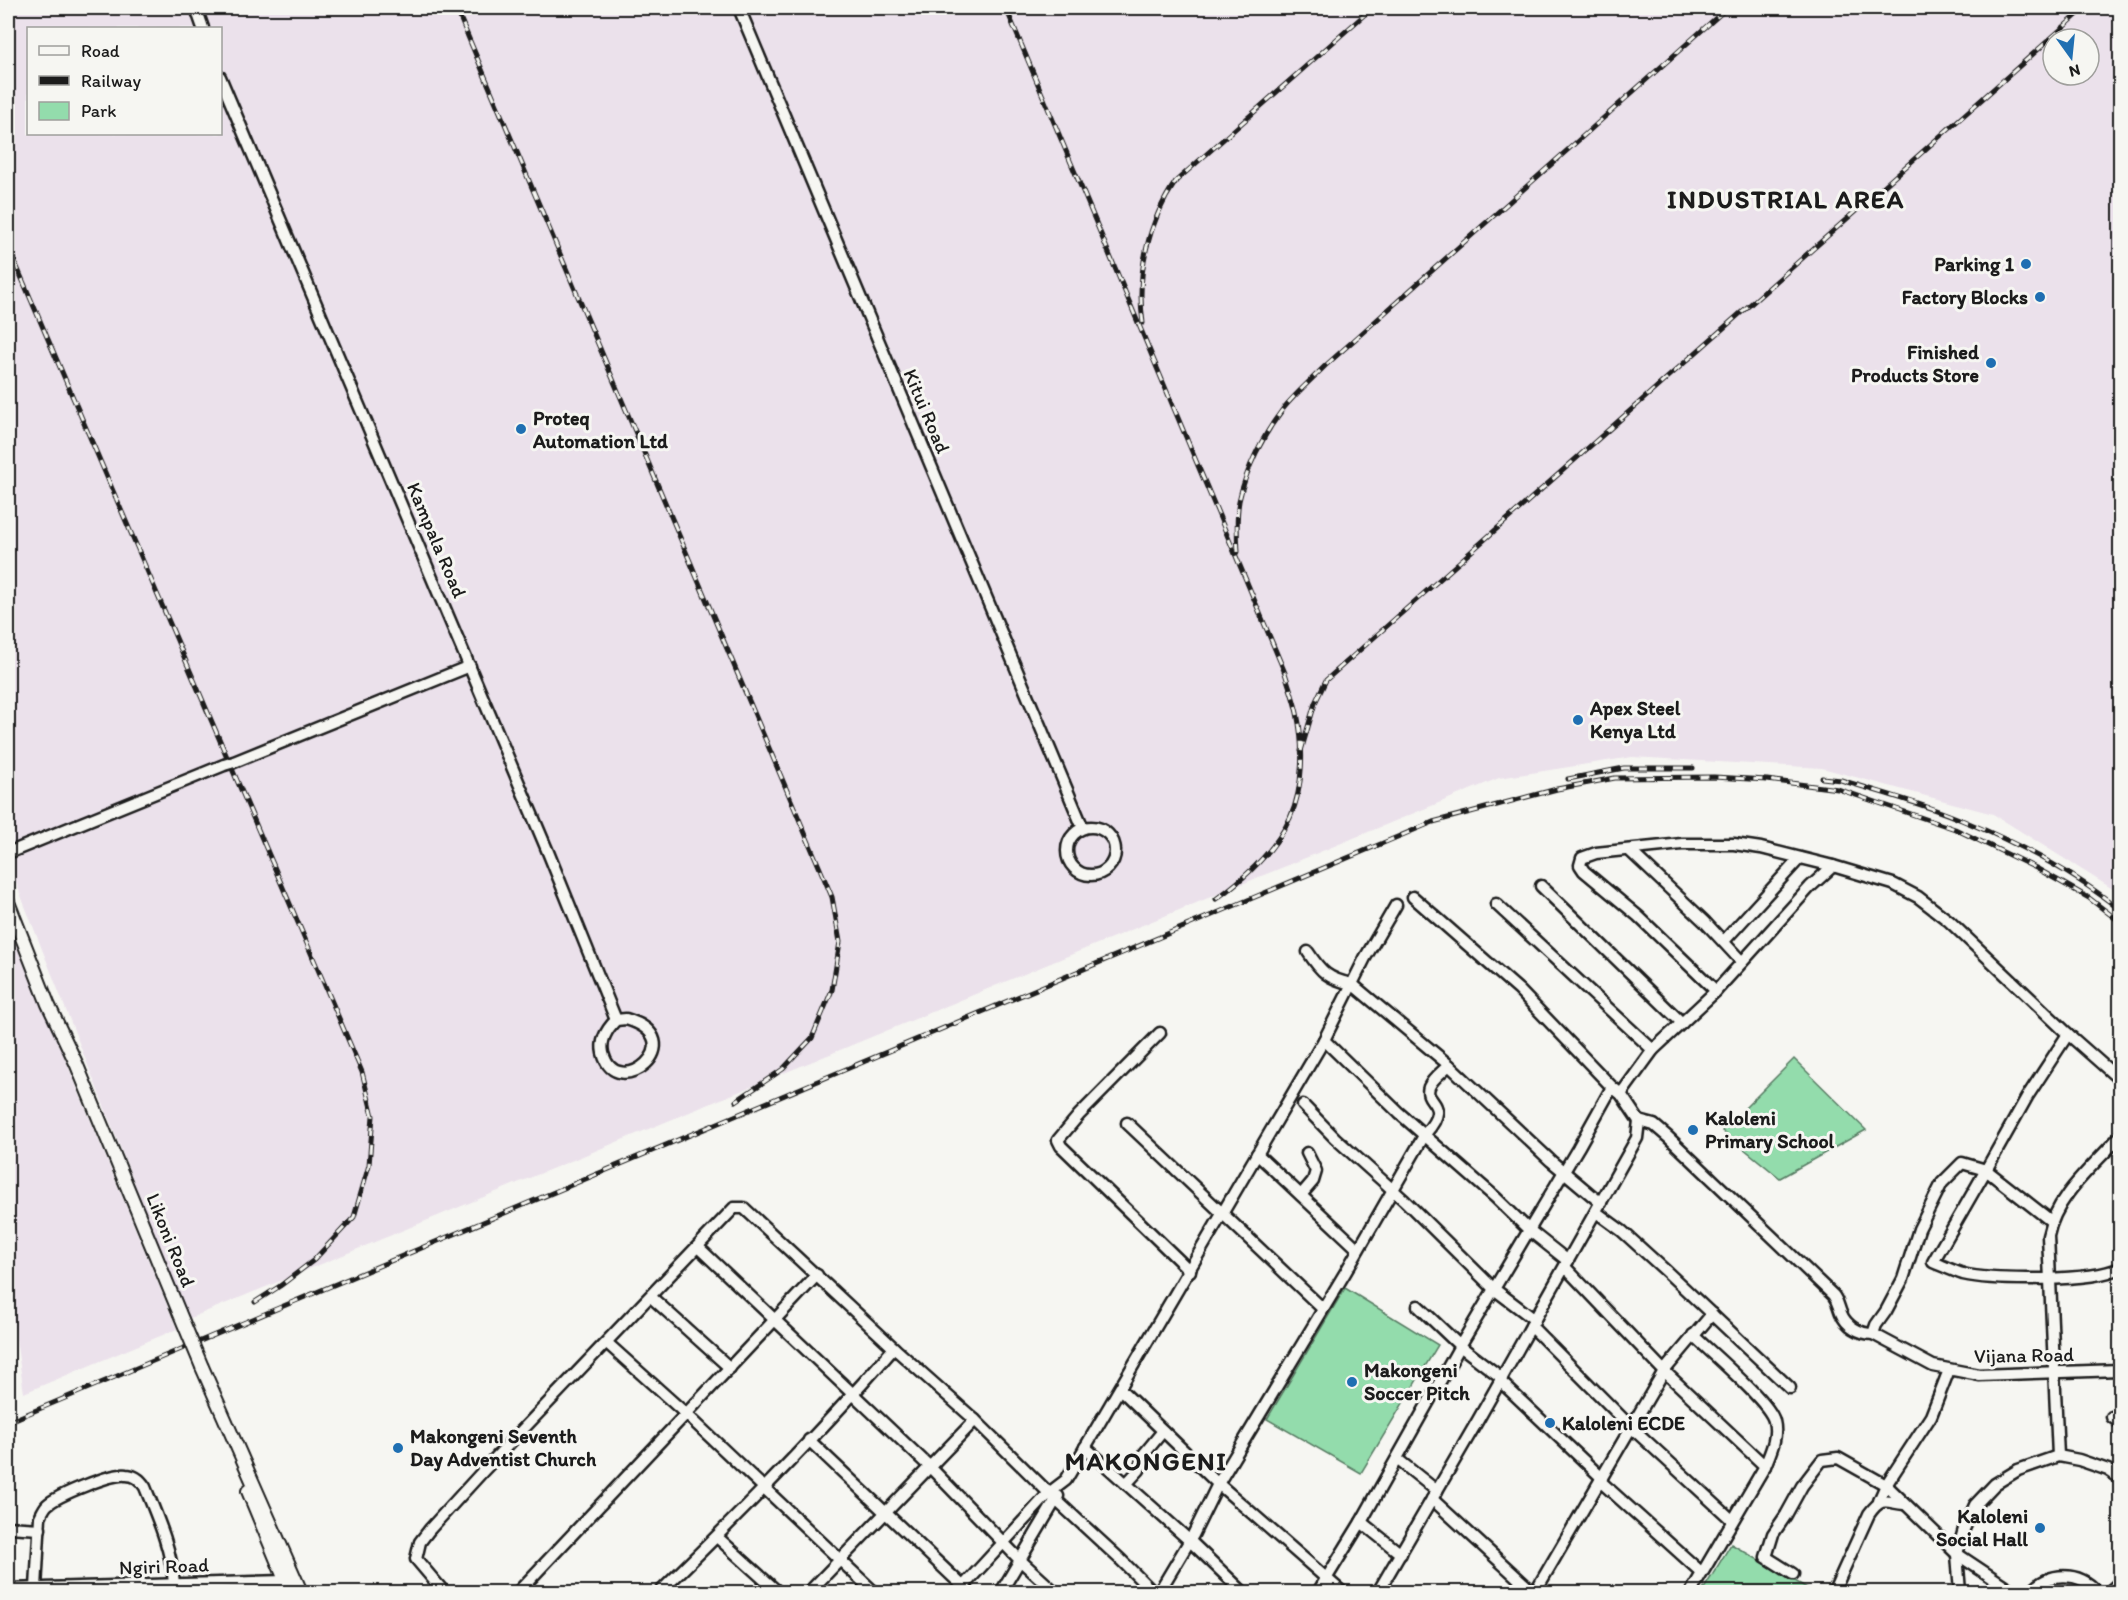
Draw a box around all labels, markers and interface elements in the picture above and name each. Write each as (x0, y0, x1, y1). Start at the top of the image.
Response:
legend (27, 27, 222, 135)
north arrow (2041, 27, 2101, 87)
text: Road (81, 40, 120, 62)
text: N (2067, 60, 2082, 82)
text: Railway (81, 70, 142, 92)
text: Park (81, 100, 116, 122)
district label: INDUSTRIAL AREA (1667, 183, 1905, 215)
place label: Parking 1 (1934, 252, 2015, 277)
marker: Parking 1 (2019, 257, 2033, 271)
place label: Factory Blocks (1902, 285, 2028, 310)
marker: Factory Blocks (2033, 290, 2047, 304)
place label: Finished Products Store (1851, 340, 1980, 387)
marker: Finished Products Store (1984, 356, 1998, 370)
street label: Kitui Road (898, 365, 956, 457)
place label: Proteq Automation Ltd (532, 406, 668, 453)
marker: Proteq Automation Ltd (514, 422, 528, 436)
street label: Kampala Road (402, 479, 472, 601)
place label: Apex Steel Kenya Ltd (1589, 696, 1681, 744)
marker: Apex Steel Kenya Ltd (1571, 713, 1585, 727)
place label: Kaloleni Primary School (1705, 1106, 1835, 1154)
marker: Kaloleni Primary School (1686, 1123, 1700, 1137)
street label: Likoni Road (141, 1190, 201, 1290)
street label: Vijana Road (1974, 1342, 2074, 1368)
place label: Makongeni Soccer Pitch (1364, 1358, 1470, 1405)
marker: Makongeni Soccer Pitch (1345, 1375, 1359, 1389)
place label: Kaloleni ECDE (1562, 1411, 1685, 1435)
marker: Kaloleni ECDE (1543, 1416, 1557, 1430)
place label: Makongeni Seventh Day Adventist Church (410, 1424, 597, 1472)
marker: Makongeni Seventh Day Adventist Church (391, 1441, 405, 1455)
district label: MAKONGENI (1065, 1445, 1227, 1477)
place label: Kaloleni Social Hall (1936, 1504, 2028, 1551)
marker: Kaloleni Social Hall (2033, 1521, 2047, 1535)
street label: Ngiri Road (119, 1552, 209, 1580)

